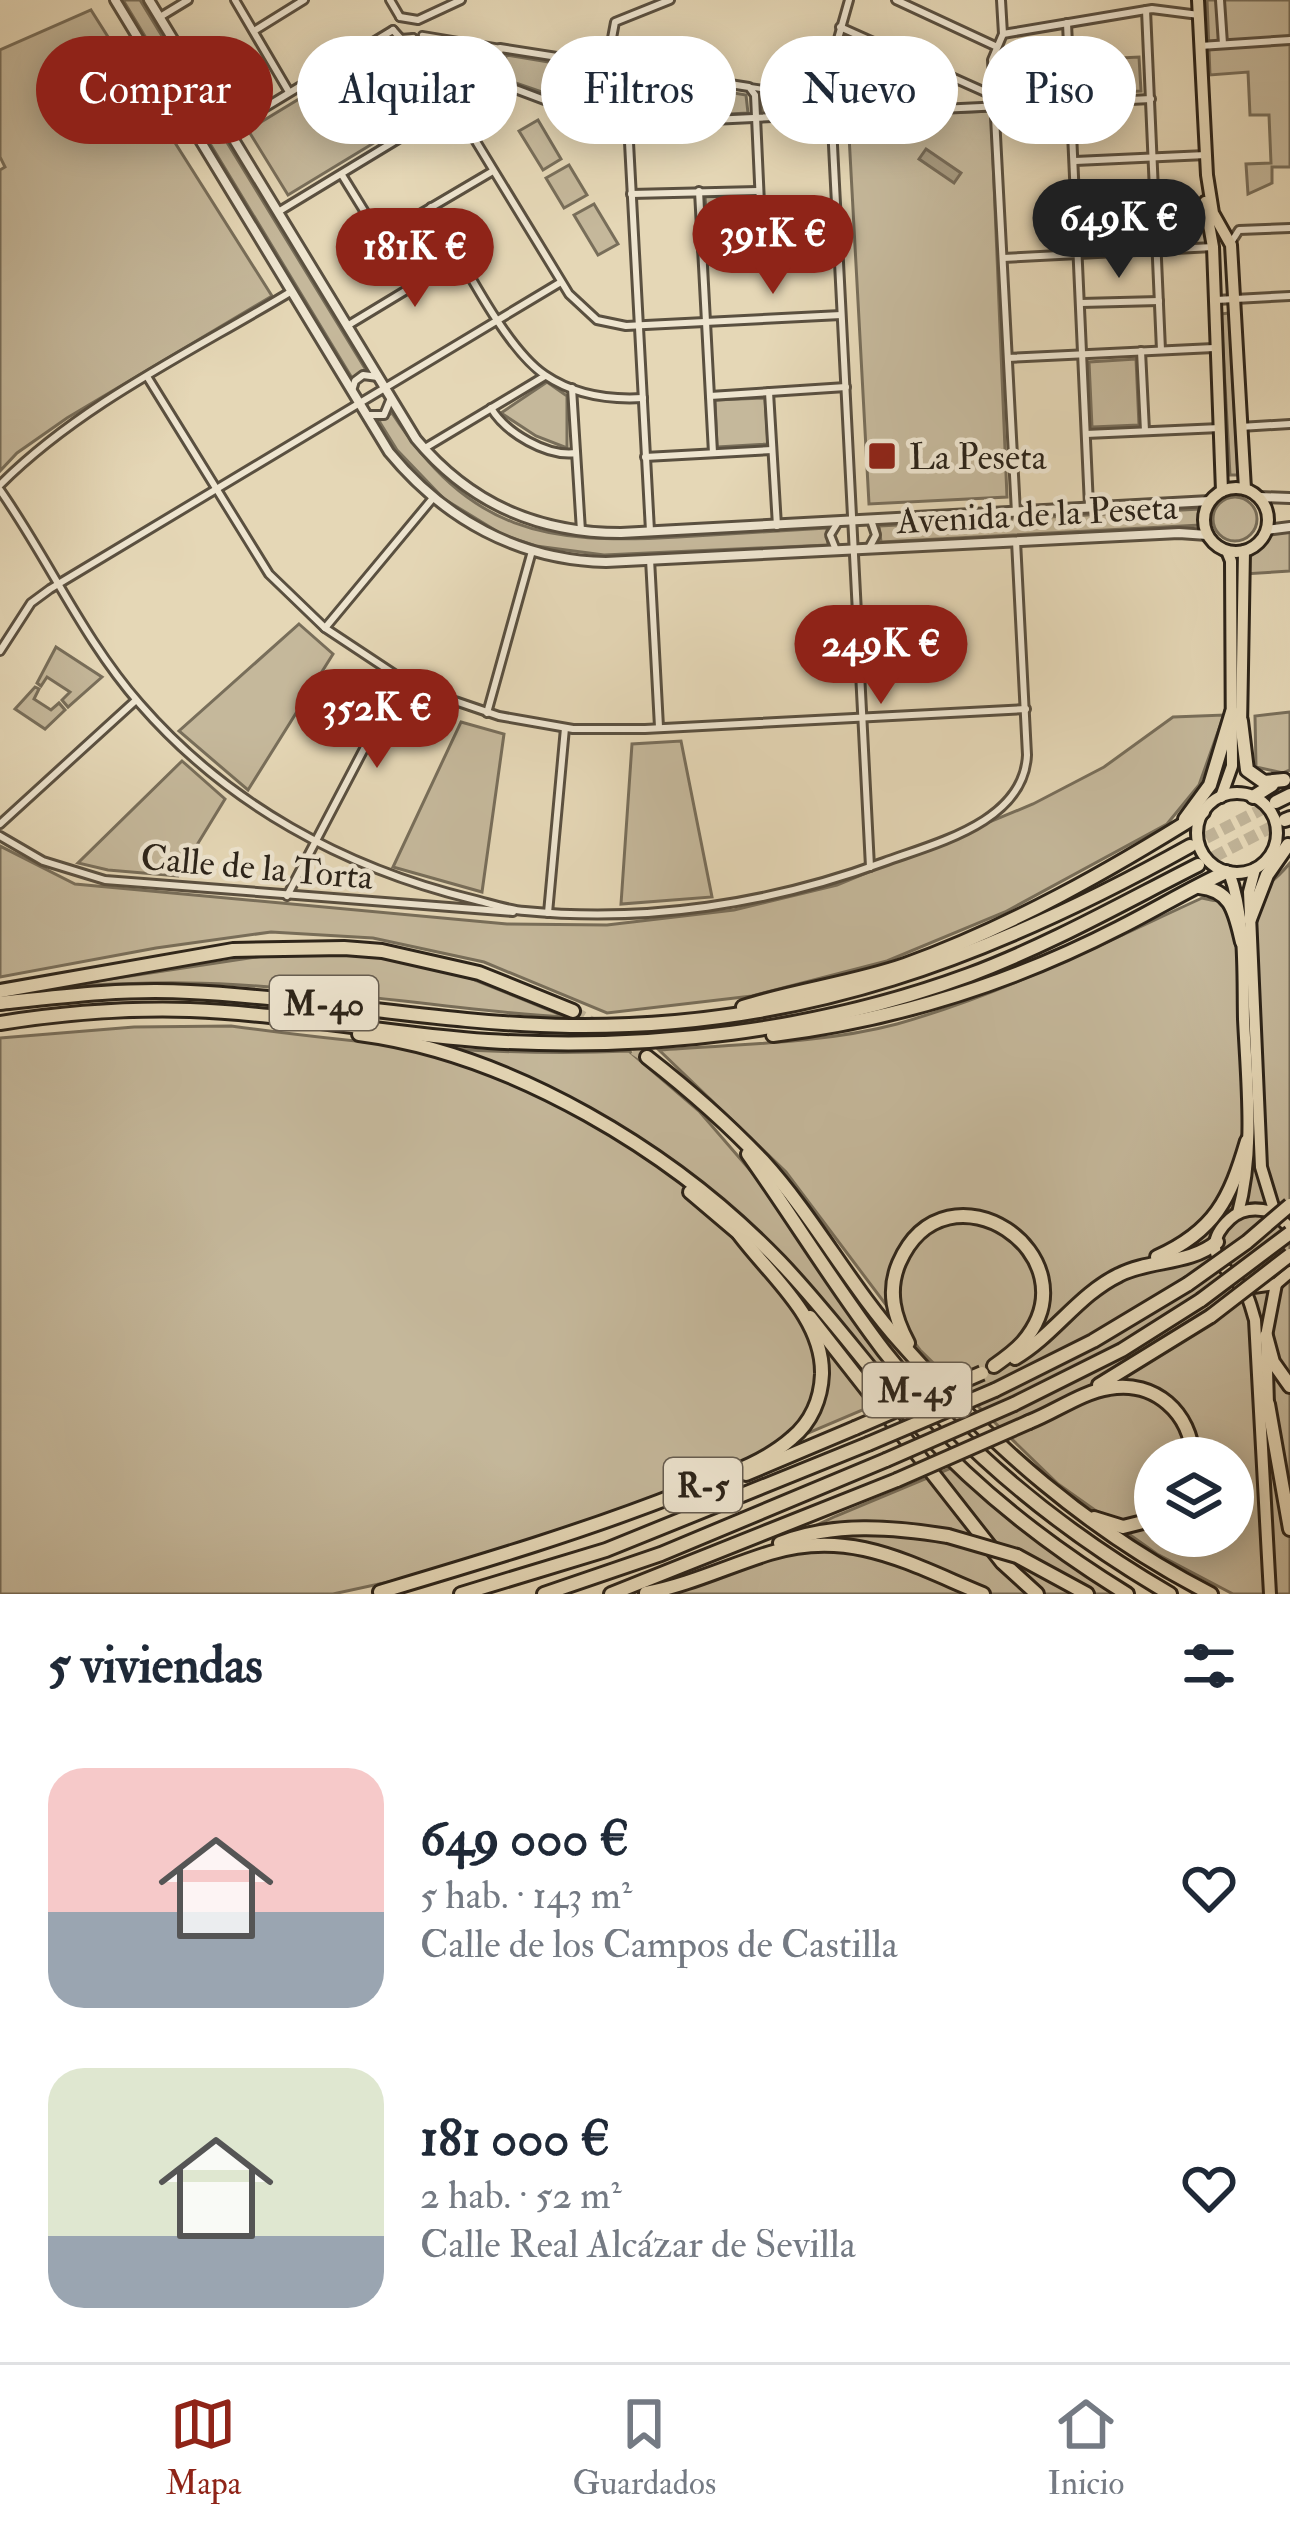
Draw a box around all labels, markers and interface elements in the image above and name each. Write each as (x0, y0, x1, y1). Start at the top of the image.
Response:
chip: Comprar (36, 36, 273, 144)
chip: Alquilar (297, 36, 517, 144)
chip: Filtros (541, 36, 736, 144)
chip: Nuevo (760, 36, 958, 144)
chip: Piso (982, 36, 1136, 144)
pin: 649K € (1021, 179, 1217, 281)
text: 649K € (1060, 193, 1178, 242)
pin: 391K € (675, 195, 871, 297)
pin: 181K € (317, 208, 513, 310)
text: 391K € (719, 209, 827, 258)
text: 181K € (363, 222, 467, 271)
place label: La Peseta (909, 435, 1048, 480)
marker: La Peseta (866, 440, 898, 472)
street label: Avenida de la Peseta (894, 485, 1180, 544)
pin: 249K € (783, 605, 979, 707)
text: 249K € (821, 619, 941, 668)
pin: 352K € (279, 669, 475, 771)
text: 352K € (322, 683, 432, 732)
street label: Calle de la Torta (139, 835, 376, 900)
road number: M-40 (270, 976, 378, 1030)
road number: M-45 (863, 1363, 971, 1417)
map controls (1134, 1437, 1254, 1557)
button: layers (1134, 1437, 1254, 1557)
road number: R-5 (664, 1458, 742, 1512)
icon: filters (1176, 1633, 1242, 1699)
text: 5 viviendas (48, 1634, 263, 1698)
text: 649 000 € (420, 1807, 629, 1871)
icon: home (144, 1816, 288, 1960)
icon: heart (1176, 1855, 1242, 1921)
text: 5 hab. · 143 m² (420, 1871, 632, 1920)
text: Calle de los Campos de Castilla (420, 1920, 898, 1969)
text: 181 000 € (420, 2107, 610, 2171)
icon: home (144, 2116, 288, 2260)
icon: heart (1176, 2155, 1242, 2221)
text: 2 hab. · 52 m² (420, 2171, 621, 2220)
text: Calle Real Alcázar de Sevilla (420, 2220, 856, 2269)
tab: Mapa (166, 2391, 241, 2504)
tab: Guardados (573, 2391, 716, 2504)
tab: Inicio (1048, 2391, 1124, 2504)

